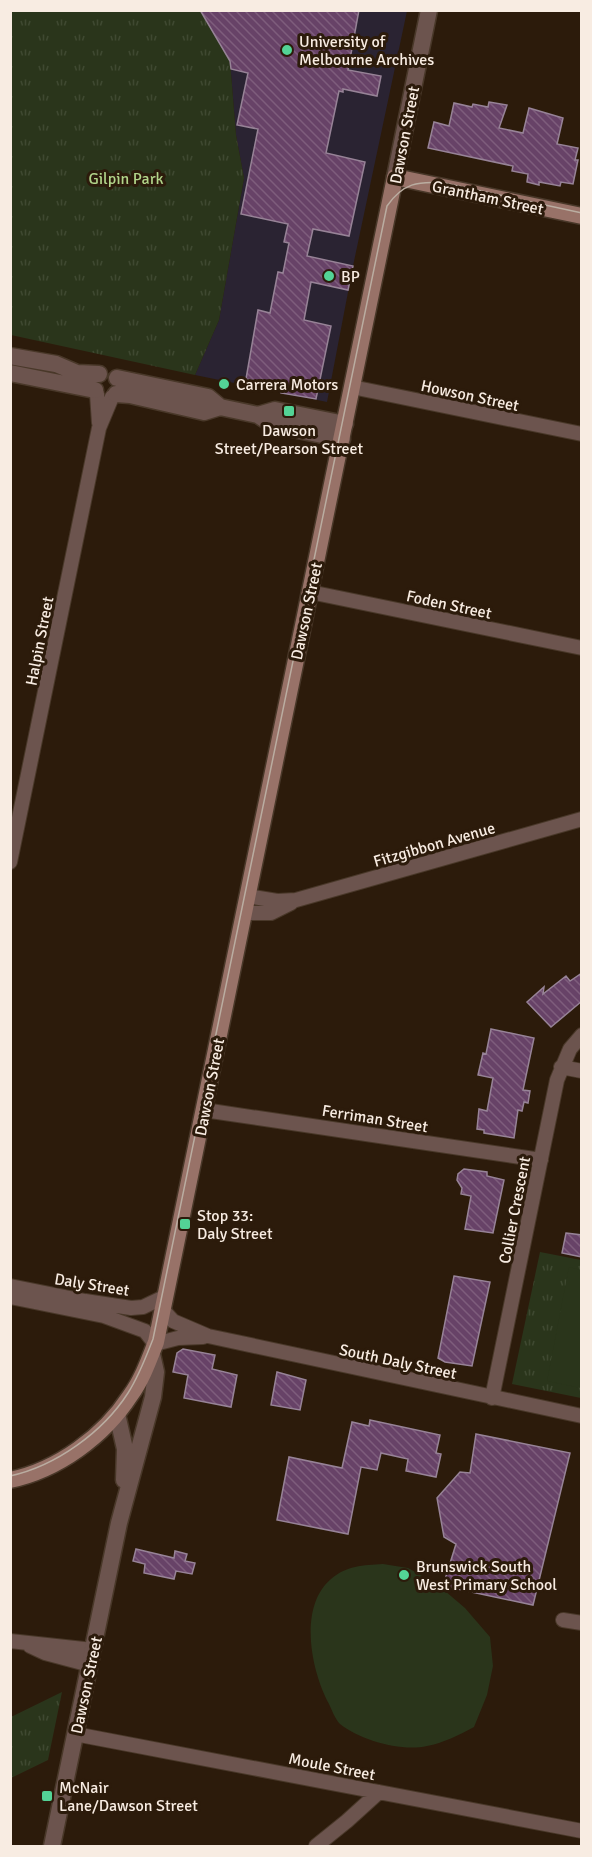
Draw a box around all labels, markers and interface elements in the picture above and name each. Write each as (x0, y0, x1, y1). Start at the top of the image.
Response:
place label: University of Melbourne Archives (299, 32, 434, 70)
marker: University of Melbourne Archives (280, 43, 294, 57)
street label: Dawson Street (386, 84, 424, 186)
park label: Gilpin Park (88, 169, 164, 189)
street label: Grantham Street (430, 176, 546, 220)
place label: BP (341, 267, 360, 287)
marker: BP (322, 269, 336, 283)
place label: Carrera Motors (236, 375, 338, 395)
street label: Howson Street (419, 376, 521, 416)
marker: Carrera Motors (217, 377, 231, 391)
marker: Dawson Street/Pearson Street (282, 404, 296, 418)
place label: Dawson Street/Pearson Street (215, 421, 364, 459)
street label: Dawson Street (287, 560, 327, 662)
street label: Foden Street (404, 586, 494, 624)
street label: Halpin Street (22, 595, 58, 687)
street label: Fitzgibbon Avenue (371, 818, 497, 872)
street label: Dawson Street (191, 1036, 229, 1138)
street label: Ferriman Street (320, 1101, 430, 1137)
street label: Collier Crescent (495, 1154, 535, 1266)
place label: Stop 33: Daly Street (197, 1206, 273, 1244)
marker: Stop 33: Daly Street (178, 1217, 192, 1231)
street label: Daly Street (53, 1269, 131, 1301)
street label: South Daly Street (337, 1340, 459, 1384)
place label: Brunswick South West Primary School (416, 1557, 557, 1595)
marker: Brunswick South West Primary School (397, 1568, 411, 1582)
street label: Dawson Street (67, 1634, 107, 1736)
street label: Moule Street (287, 1749, 377, 1785)
place label: McNair Lane/Dawson Street (59, 1778, 198, 1816)
marker: McNair Lane/Dawson Street (40, 1789, 54, 1803)

